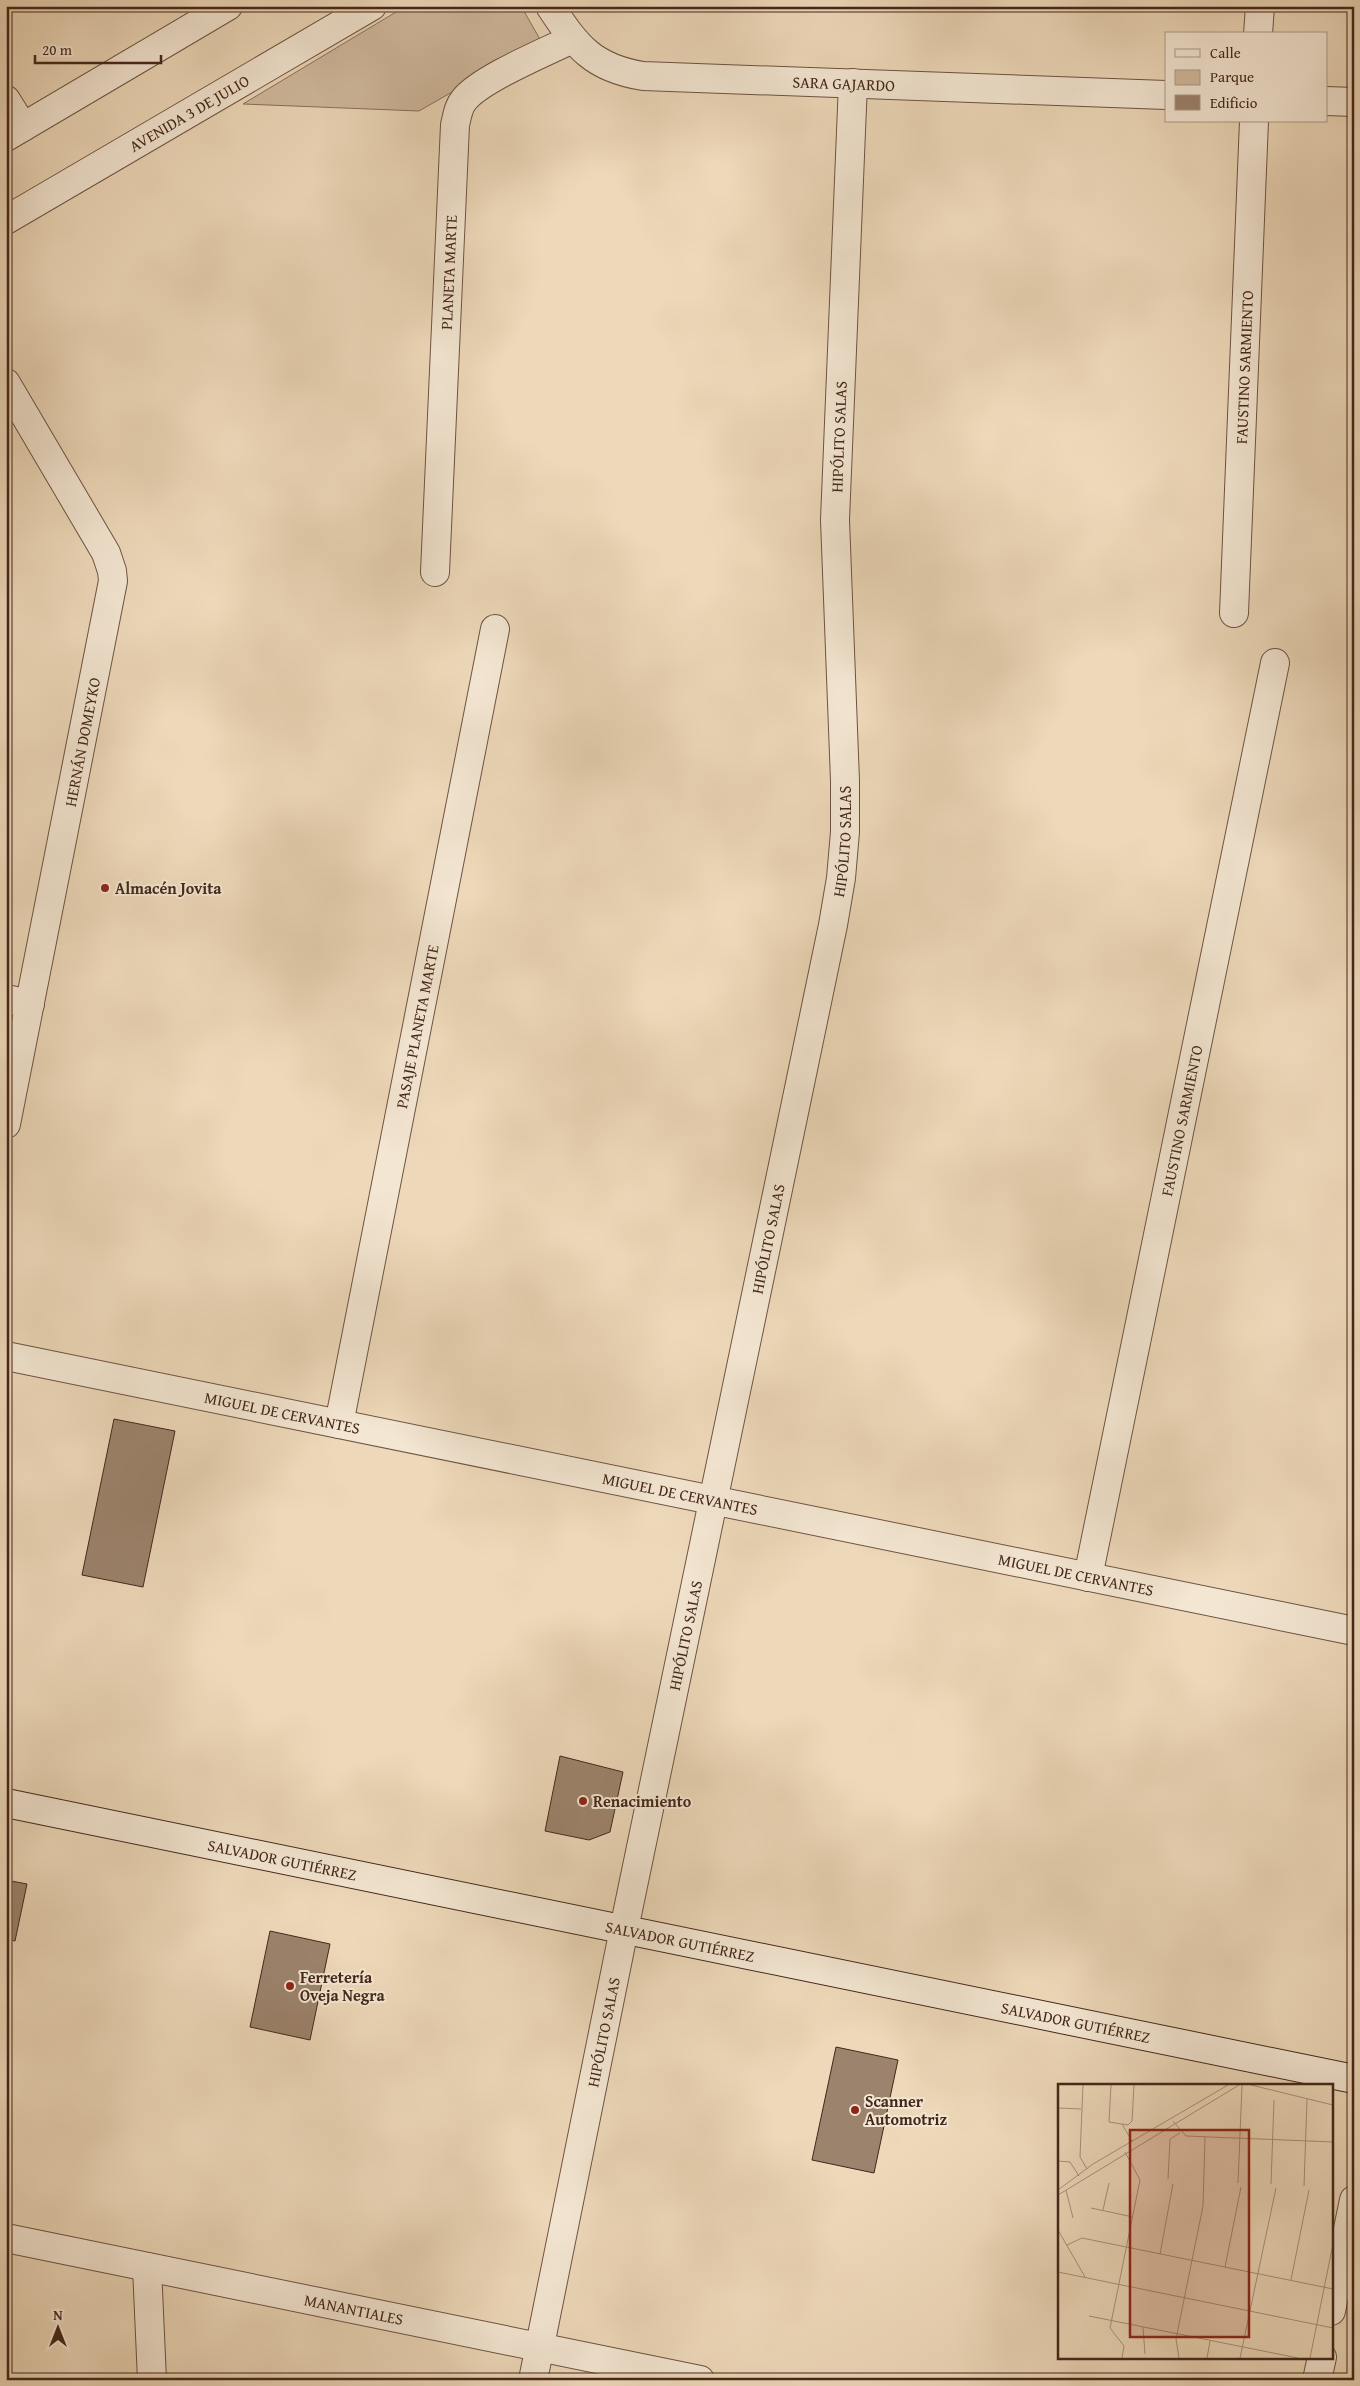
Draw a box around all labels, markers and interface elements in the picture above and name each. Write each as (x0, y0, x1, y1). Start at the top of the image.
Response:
scale bar (35, 32, 161, 64)
legend (1165, 32, 1328, 122)
text: 20 m (42, 39, 73, 60)
text: Calle (1210, 42, 1241, 63)
text: Parque (1210, 66, 1254, 87)
street label: AVENIDA 3 DE JULIO (124, 68, 254, 158)
street label: SARA GAJARDO (792, 69, 896, 97)
text: Edificio (1210, 92, 1258, 113)
street label: PLANETA MARTE (434, 214, 463, 330)
street label: FAUSTINO SARMIENTO (1229, 290, 1259, 444)
street label: HIPÓLITO SALAS (824, 380, 853, 493)
street label: HERNÁN DOMEYKO (58, 675, 106, 809)
street label: HIPÓLITO SALAS (826, 785, 857, 899)
place label: Almacén Jovita (115, 876, 222, 900)
marker: Almacén Jovita (99, 882, 111, 894)
street label: PASAJE PLANETA MARTE (389, 943, 445, 1110)
street label: FAUSTINO SARMIENTO (1154, 1042, 1209, 1198)
street label: HIPÓLITO SALAS (745, 1182, 791, 1296)
street label: MIGUEL DE CERVANTES (202, 1385, 362, 1440)
street label: MIGUEL DE CERVANTES (600, 1466, 760, 1521)
street label: MIGUEL DE CERVANTES (996, 1547, 1156, 1602)
street label: HIPÓLITO SALAS (662, 1578, 708, 1692)
place label: Renacimiento (593, 1789, 692, 1813)
marker: Renacimiento (577, 1795, 589, 1807)
street label: SALVADOR GUTIÉRREZ (206, 1833, 359, 1887)
street label: SALVADOR GUTIÉRREZ (603, 1914, 757, 1968)
place label: Ferretería Oveja Negra (300, 1965, 385, 2007)
street label: HIPÓLITO SALAS (580, 1975, 626, 2089)
marker: Ferretería Oveja Negra (284, 1980, 296, 1992)
street label: SALVADOR GUTIÉRREZ (999, 1995, 1153, 2049)
inset map (1058, 2084, 1332, 2358)
place label: Scanner Automotriz (865, 2089, 948, 2131)
marker: Scanner Automotriz (849, 2104, 861, 2116)
street label: MANANTIALES (302, 2287, 406, 2331)
north arrow (32, 2304, 82, 2354)
text: N (53, 2305, 63, 2325)

